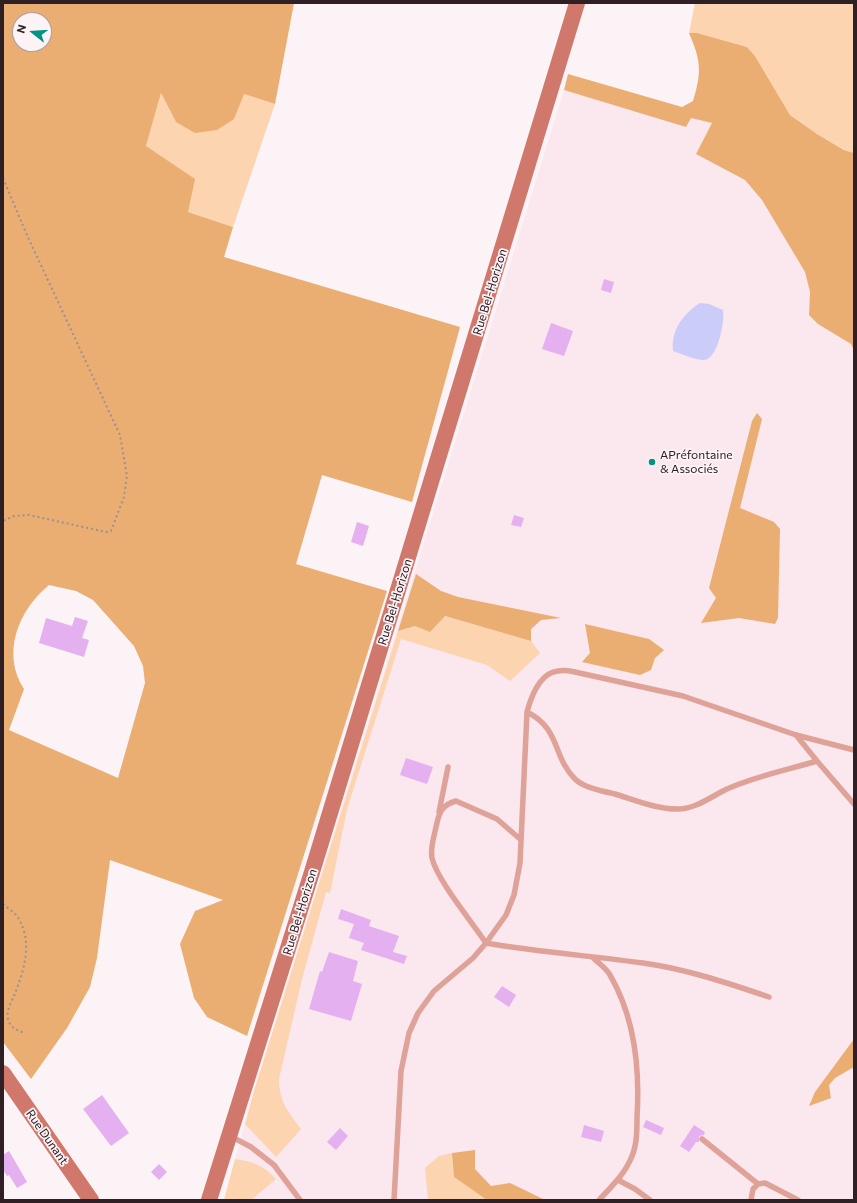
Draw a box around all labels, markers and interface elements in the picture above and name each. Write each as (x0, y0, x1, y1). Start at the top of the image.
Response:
north arrow (12, 12, 52, 52)
text: N (14, 23, 28, 34)
street label: Rue Bel-Horizon (470, 247, 510, 337)
place label: APréfontaine & Associés (660, 448, 733, 476)
marker: APréfontaine & Associés (647, 457, 657, 467)
street label: Rue Bel-Horizon (375, 557, 415, 647)
street label: Rue Bel-Horizon (280, 867, 320, 957)
street label: Rue Dunant (23, 1107, 71, 1167)

